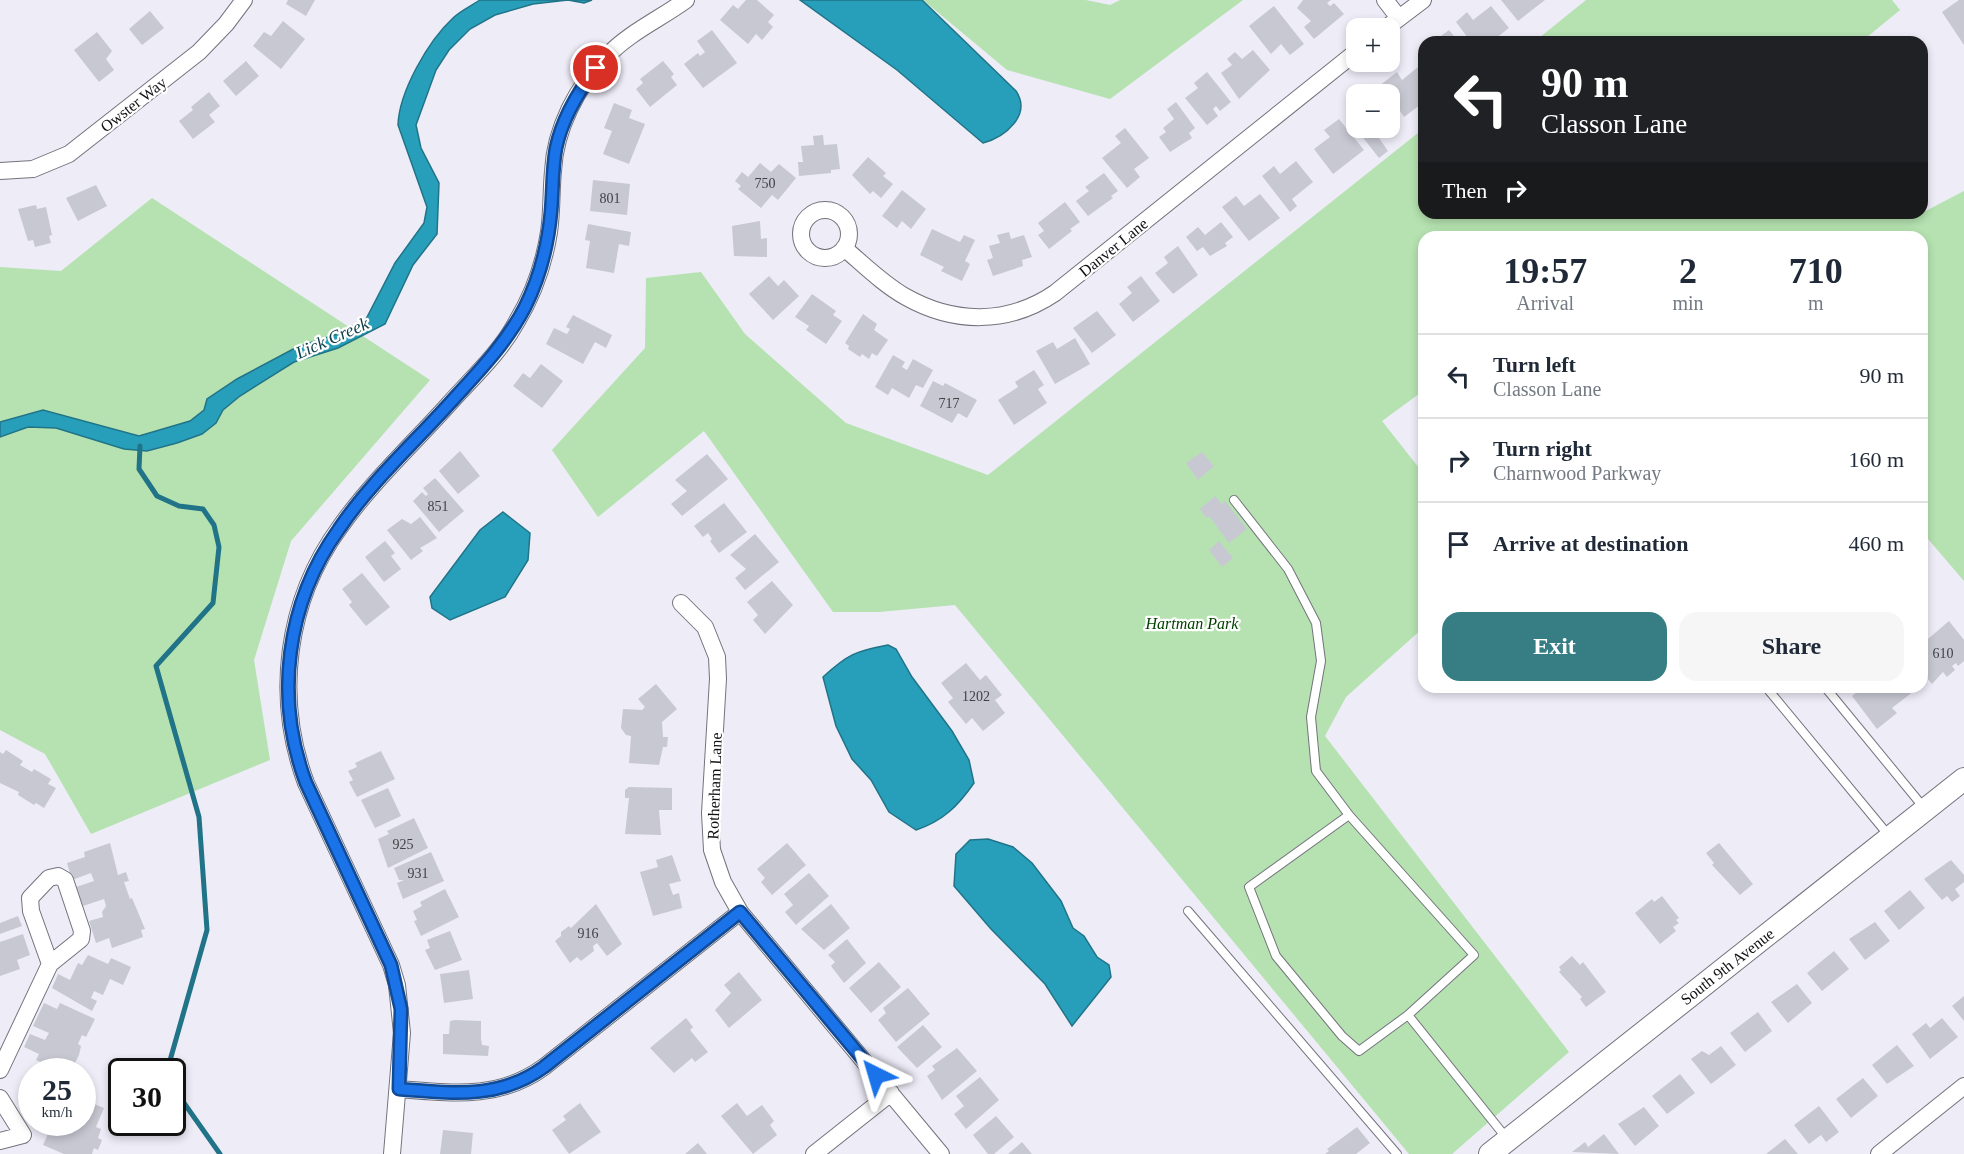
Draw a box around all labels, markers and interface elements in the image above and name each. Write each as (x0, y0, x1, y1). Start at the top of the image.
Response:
map controls (1346, 18, 1400, 138)
button: + (1346, 18, 1400, 72)
pin (570, 42, 621, 93)
icon: arrive (579, 51, 612, 84)
icon: left (1442, 60, 1520, 138)
text: 90 m (1541, 60, 1629, 106)
street label: Owster Way (97, 73, 170, 136)
button: − (1346, 84, 1400, 138)
text: Classon Lane (1541, 109, 1687, 139)
icon: right (1499, 174, 1532, 207)
house number: 750 (755, 176, 776, 191)
text: Then (1442, 178, 1487, 203)
house number: 801 (600, 191, 621, 206)
street label: Danver Lane (1076, 215, 1151, 280)
text: 19:57 (1503, 251, 1587, 291)
text: 2 (1679, 251, 1697, 291)
text: 710 (1789, 251, 1843, 291)
text: Arrival (1516, 292, 1574, 314)
text: min (1672, 292, 1704, 314)
text: m (1808, 292, 1824, 314)
water label: Lick Creek (291, 313, 373, 363)
text: Turn left (1493, 352, 1576, 377)
icon: left (1442, 360, 1475, 393)
text: 90 m (1859, 363, 1904, 388)
text: Classon Lane (1493, 378, 1601, 400)
house number: 717 (939, 396, 960, 411)
text: Turn right (1493, 436, 1592, 461)
icon: right (1442, 444, 1475, 477)
text: 160 m (1848, 447, 1904, 472)
text: Charnwood Parkway (1493, 462, 1661, 484)
house number: 851 (428, 499, 449, 514)
icon: arrive (1442, 528, 1475, 561)
text: Arrive at destination (1493, 531, 1689, 556)
text: 460 m (1848, 531, 1904, 556)
button: Exit (1442, 612, 1667, 681)
button: Share (1679, 612, 1904, 681)
park label: Hartman Park (1145, 615, 1239, 632)
house number: 610 (1933, 646, 1954, 661)
house number: 1202 (962, 689, 990, 704)
street label: Rotherham Lane (704, 732, 725, 840)
house number: 925 (393, 837, 414, 852)
house number: 931 (408, 866, 429, 881)
street label: South 9th Avenue (1677, 925, 1777, 1008)
house number: 916 (578, 926, 599, 941)
position arrow (844, 1043, 908, 1107)
speed limit sign: 30 (108, 1058, 186, 1136)
text: 25 (42, 1073, 72, 1106)
text: km/h (42, 1104, 72, 1120)

